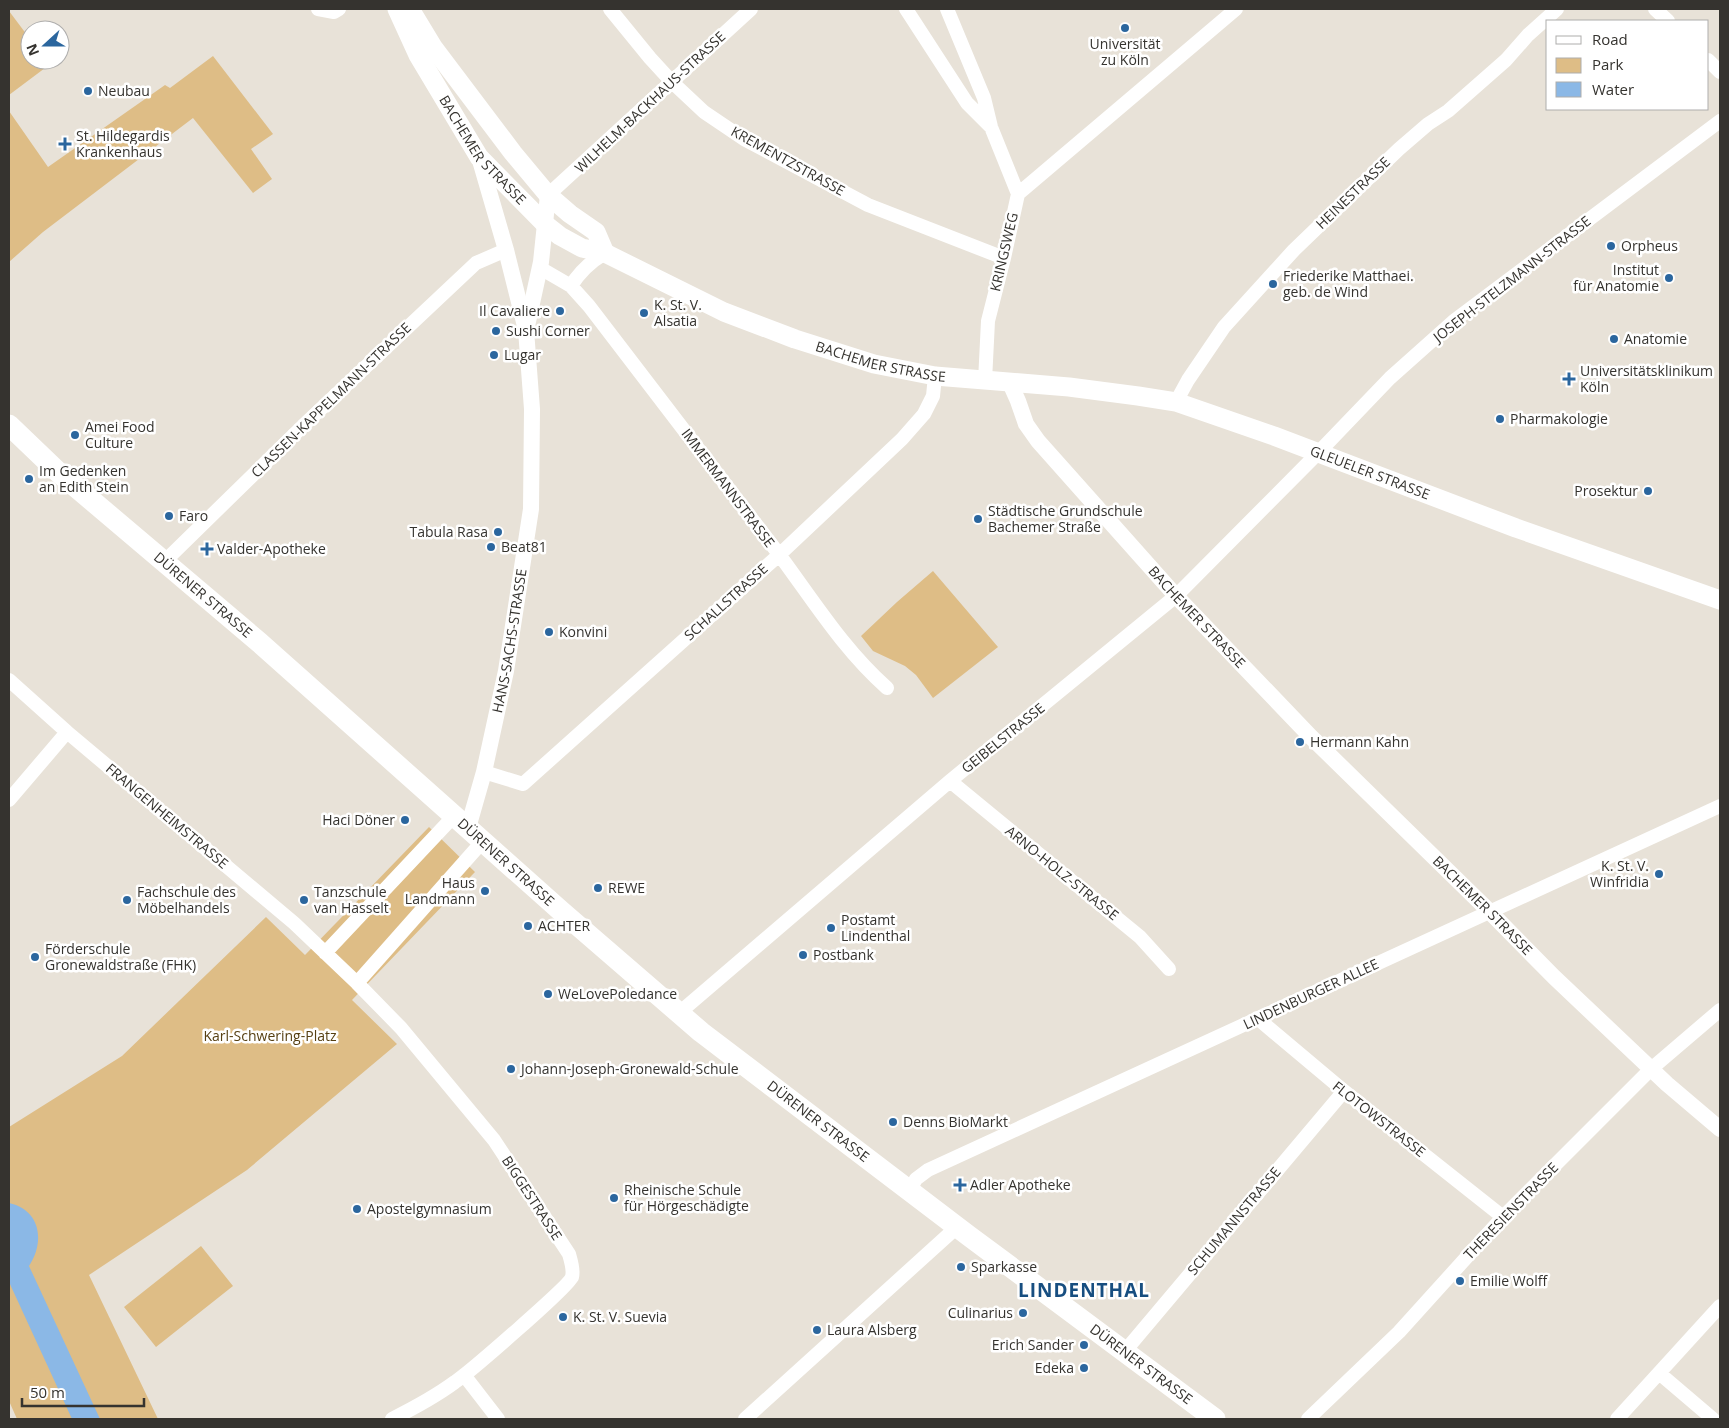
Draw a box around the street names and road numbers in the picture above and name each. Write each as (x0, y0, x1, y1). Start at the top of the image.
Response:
street label: WILHELM-BACKHAUS-STRASSE (570, 27, 729, 177)
street label: BACHEMER STRASSE (435, 92, 531, 208)
street label: KREMENTZSTRASSE (728, 121, 849, 200)
street label: HEINESTRASSE (1311, 152, 1394, 233)
street label: KRINGSWEG (985, 211, 1022, 293)
street label: JOSEPH-STELZMANN-STRASSE (1427, 211, 1594, 347)
street label: CLASSEN-KAPPELMANN-STRASSE (247, 318, 415, 481)
street label: BACHEMER STRASSE (813, 336, 946, 386)
street label: IMMERMANNSTRASSE (677, 424, 779, 551)
street label: GLEUELER STRASSE (1308, 441, 1433, 503)
street label: DÜRENER STRASSE (150, 547, 257, 642)
street label: SCHALLSTRASSE (680, 559, 772, 644)
street label: BACHEMER STRASSE (1145, 562, 1250, 672)
street label: HANS-SACHS-STRASSE (487, 567, 531, 715)
street label: GEIBELSTRASSE (957, 698, 1048, 777)
street label: FRANGENHEIMSTRASSE (102, 759, 233, 873)
street label: DÜRENER STRASSE (454, 814, 559, 910)
street label: ARNO-HOLZ-STRASSE (1002, 821, 1123, 924)
street label: BACHEMER STRASSE (1429, 851, 1537, 959)
street label: LINDENBURGER ALLEE (1240, 954, 1382, 1033)
street label: DÜRENER STRASSE (764, 1076, 873, 1166)
street label: FLOTOWSTRASSE (1329, 1076, 1430, 1161)
street label: BIGGESTRASSE (498, 1152, 567, 1244)
street label: THERESIENSTRASSE (1459, 1158, 1562, 1263)
street label: SCHUMANNSTRASSE (1183, 1163, 1284, 1279)
street label: DÜRENER STRASSE (1086, 1319, 1197, 1408)

